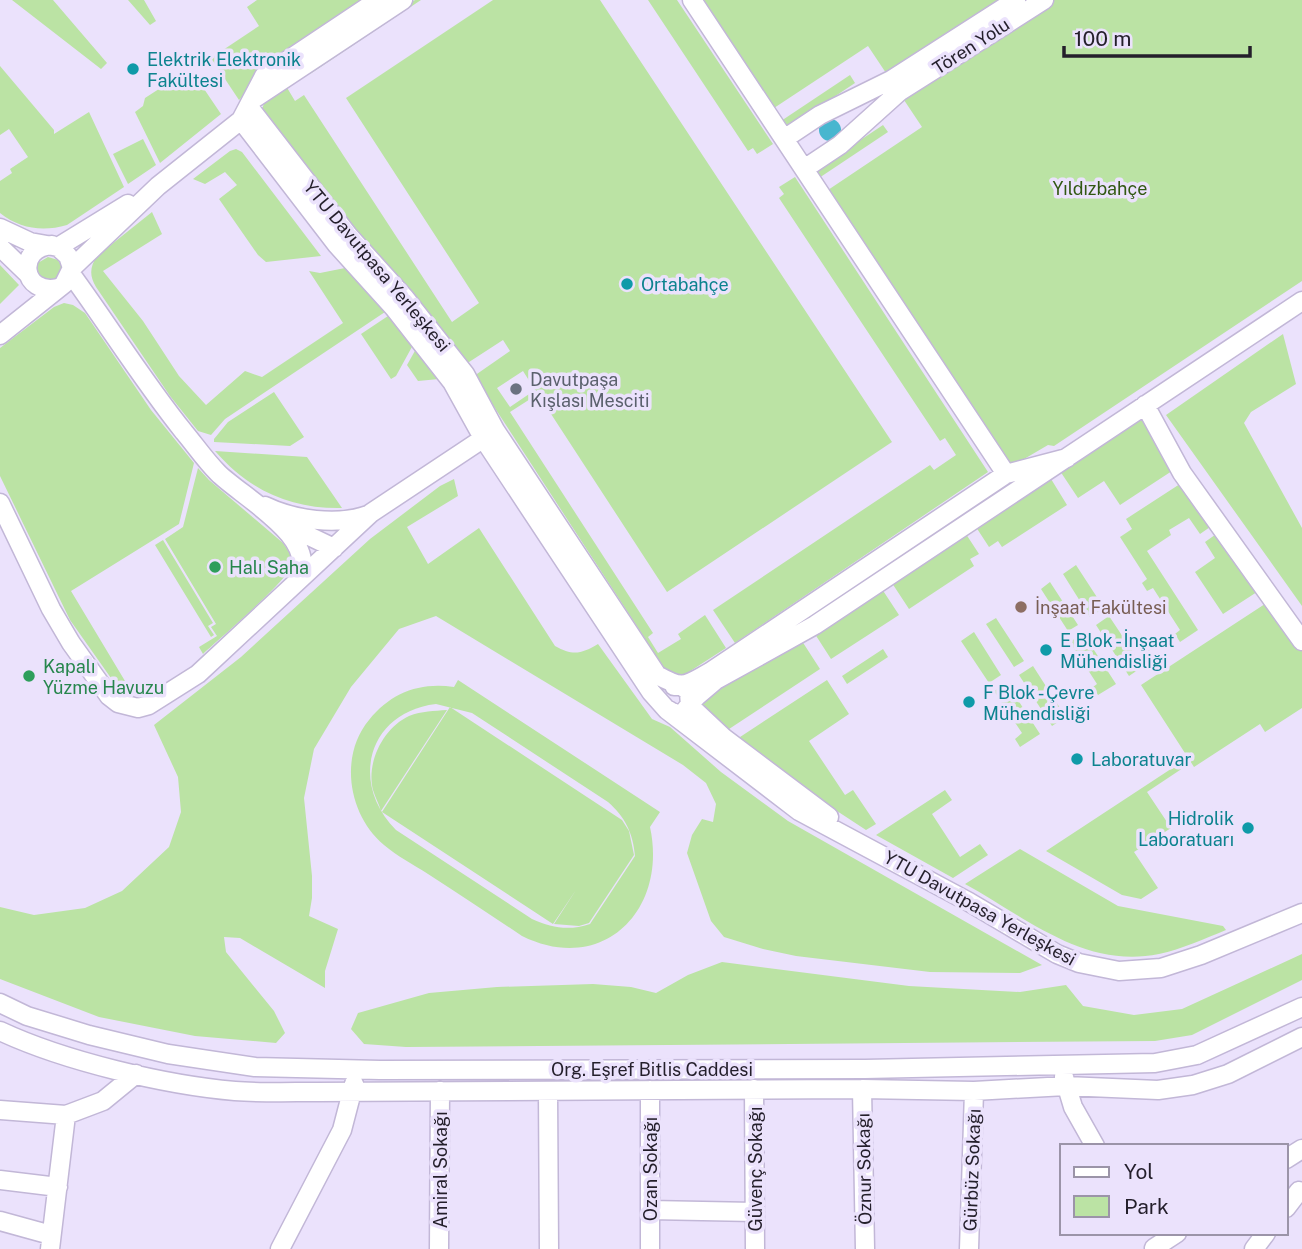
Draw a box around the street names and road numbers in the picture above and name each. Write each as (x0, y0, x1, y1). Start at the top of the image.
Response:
street label: Tören Yolu (929, 13, 1013, 79)
street label: YTU Davutpasa Yerleşkesi (299, 176, 455, 356)
street label: YTU Davutpasa Yerleşkesi (880, 846, 1080, 970)
street label: Org. Eşref Bitlis Caddesi (551, 1059, 753, 1080)
street label: Güvenç Sokağı (745, 1107, 766, 1231)
street label: Gürbüz Sokağı (959, 1108, 985, 1232)
street label: Amiral Sokağı (430, 1111, 451, 1229)
street label: Öznur Sokağı (852, 1113, 875, 1225)
street label: Ozan Sokağı (640, 1117, 661, 1221)

